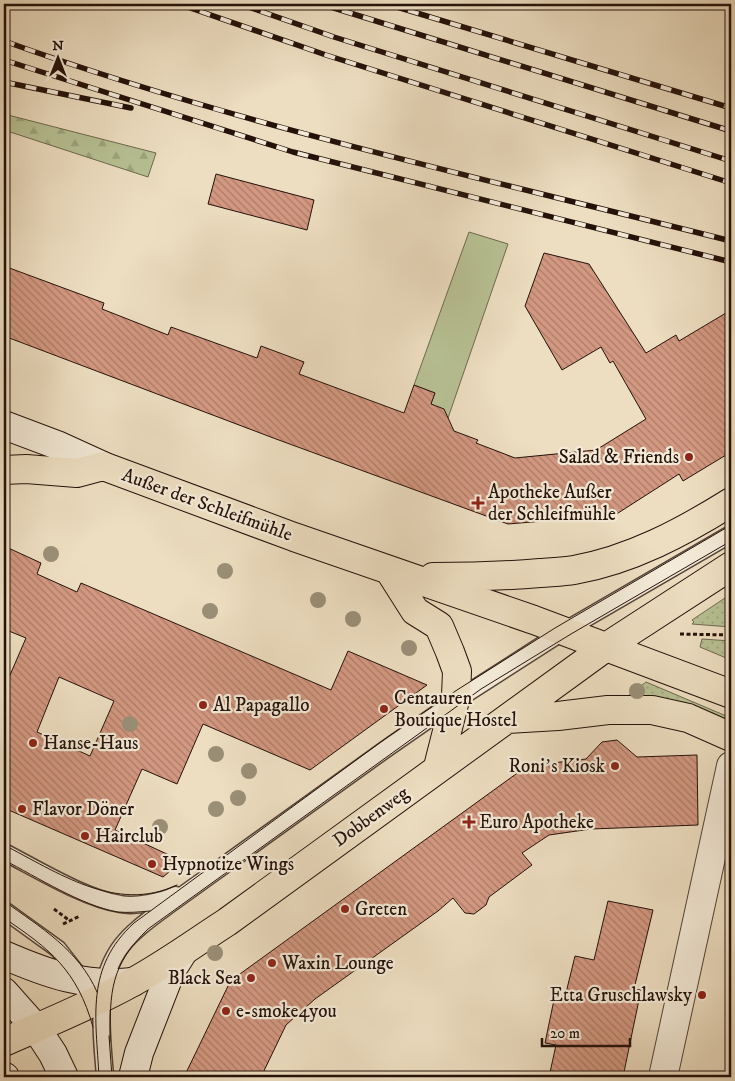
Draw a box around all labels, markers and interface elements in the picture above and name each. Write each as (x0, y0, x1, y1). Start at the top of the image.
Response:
north arrow (32, 32, 82, 82)
text: N (52, 37, 64, 55)
place label: Salad & Friends (559, 446, 679, 469)
marker: Salad & Friends (683, 451, 695, 463)
street label: Außer der Schleifmühle (119, 463, 295, 547)
place label: Apotheke Außer der Schleifmühle (488, 481, 616, 526)
marker: Apotheke Außer der Schleifmühle (472, 497, 484, 509)
place label: Centauren Boutique Hostel (394, 687, 517, 733)
place label: Al Papagallo (213, 694, 310, 717)
marker: Al Papagallo (197, 699, 209, 711)
marker: Centauren Boutique Hostel (378, 703, 390, 715)
place label: Hanse-Haus (43, 732, 138, 755)
marker: Hanse-Haus (27, 737, 39, 749)
place label: Roniʼs Kiosk (508, 755, 606, 778)
marker: Roniʼs Kiosk (609, 760, 621, 772)
street label: Dobbenweg (329, 781, 414, 852)
place label: Flavor Döner (32, 798, 134, 821)
marker: Flavor Döner (16, 803, 28, 815)
place label: Euro Apotheke (479, 811, 594, 834)
marker: Euro Apotheke (463, 816, 475, 828)
place label: Hairclub (95, 825, 163, 848)
marker: Hairclub (79, 830, 91, 842)
place label: Hypnotize Wings (162, 853, 294, 876)
marker: Hypnotize Wings (146, 858, 158, 870)
place label: Greten (355, 898, 407, 921)
marker: Greten (339, 903, 351, 915)
place label: Waxin Lounge (281, 952, 394, 975)
marker: Waxin Lounge (266, 957, 278, 969)
place label: Black Sea (168, 967, 241, 990)
marker: Black Sea (245, 972, 257, 984)
place label: Etta Gruschlawsky (550, 984, 693, 1007)
marker: Etta Gruschlawsky (696, 989, 708, 1001)
place label: e-smoke4you (236, 1000, 337, 1023)
marker: e-smoke4you (220, 1005, 232, 1017)
scale bar (542, 1016, 630, 1048)
text: 20 m (550, 1024, 580, 1043)

